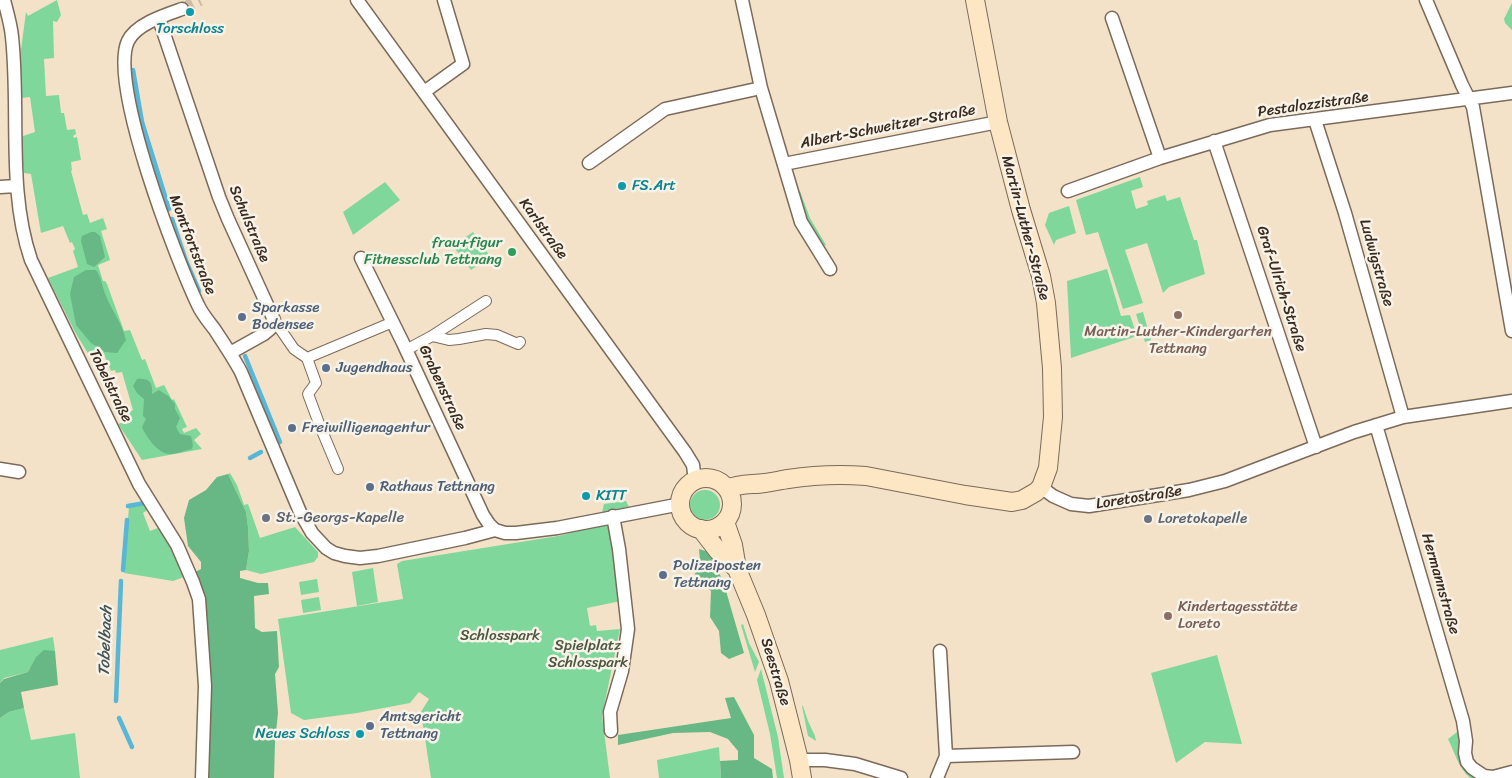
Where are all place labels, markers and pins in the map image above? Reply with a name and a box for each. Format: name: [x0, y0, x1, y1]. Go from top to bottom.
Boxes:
marker: Torschloss: [184, 6, 196, 18]
place label: Torschloss: [156, 20, 224, 38]
place label: FS.Art: [632, 177, 676, 195]
marker: FS.Art: [616, 180, 628, 192]
place label: frau+figur Fitnessclub Tettnang: [364, 234, 502, 269]
marker: frau+figur Fitnessclub Tettnang: [506, 246, 518, 258]
place label: Sparkasse Bodensee: [252, 299, 320, 334]
marker: Martin-Luther-Kindergarten Tettnang: [1172, 309, 1184, 321]
marker: Sparkasse Bodensee: [236, 311, 248, 323]
place label: Martin-Luther-Kindergarten Tettnang: [1084, 323, 1272, 358]
place label: Jugendhaus: [336, 359, 413, 377]
marker: Jugendhaus: [320, 362, 332, 374]
place label: Freiwilligenagentur: [302, 419, 430, 437]
marker: Freiwilligenagentur: [286, 422, 298, 434]
place label: Rathaus Tettnang: [380, 478, 495, 496]
marker: Rathaus Tettnang: [364, 481, 376, 493]
place label: KITT: [596, 487, 626, 505]
marker: KITT: [580, 490, 592, 502]
place label: St.-Georgs-Kapelle: [276, 509, 404, 527]
place label: Loretokapelle: [1158, 510, 1247, 528]
marker: St.-Georgs-Kapelle: [260, 512, 272, 524]
marker: Loretokapelle: [1142, 513, 1154, 525]
place label: Polizeiposten Tettnang: [673, 557, 761, 592]
marker: Polizeiposten Tettnang: [657, 569, 669, 581]
place label: Kindertagesstätte Loreto: [1178, 598, 1298, 633]
marker: Kindertagesstätte Loreto: [1162, 610, 1174, 622]
place label: Amtsgericht Tettnang: [380, 708, 462, 743]
marker: Amtsgericht Tettnang: [364, 720, 376, 732]
place label: Neues Schloss: [255, 725, 350, 743]
marker: Neues Schloss: [354, 728, 366, 740]

